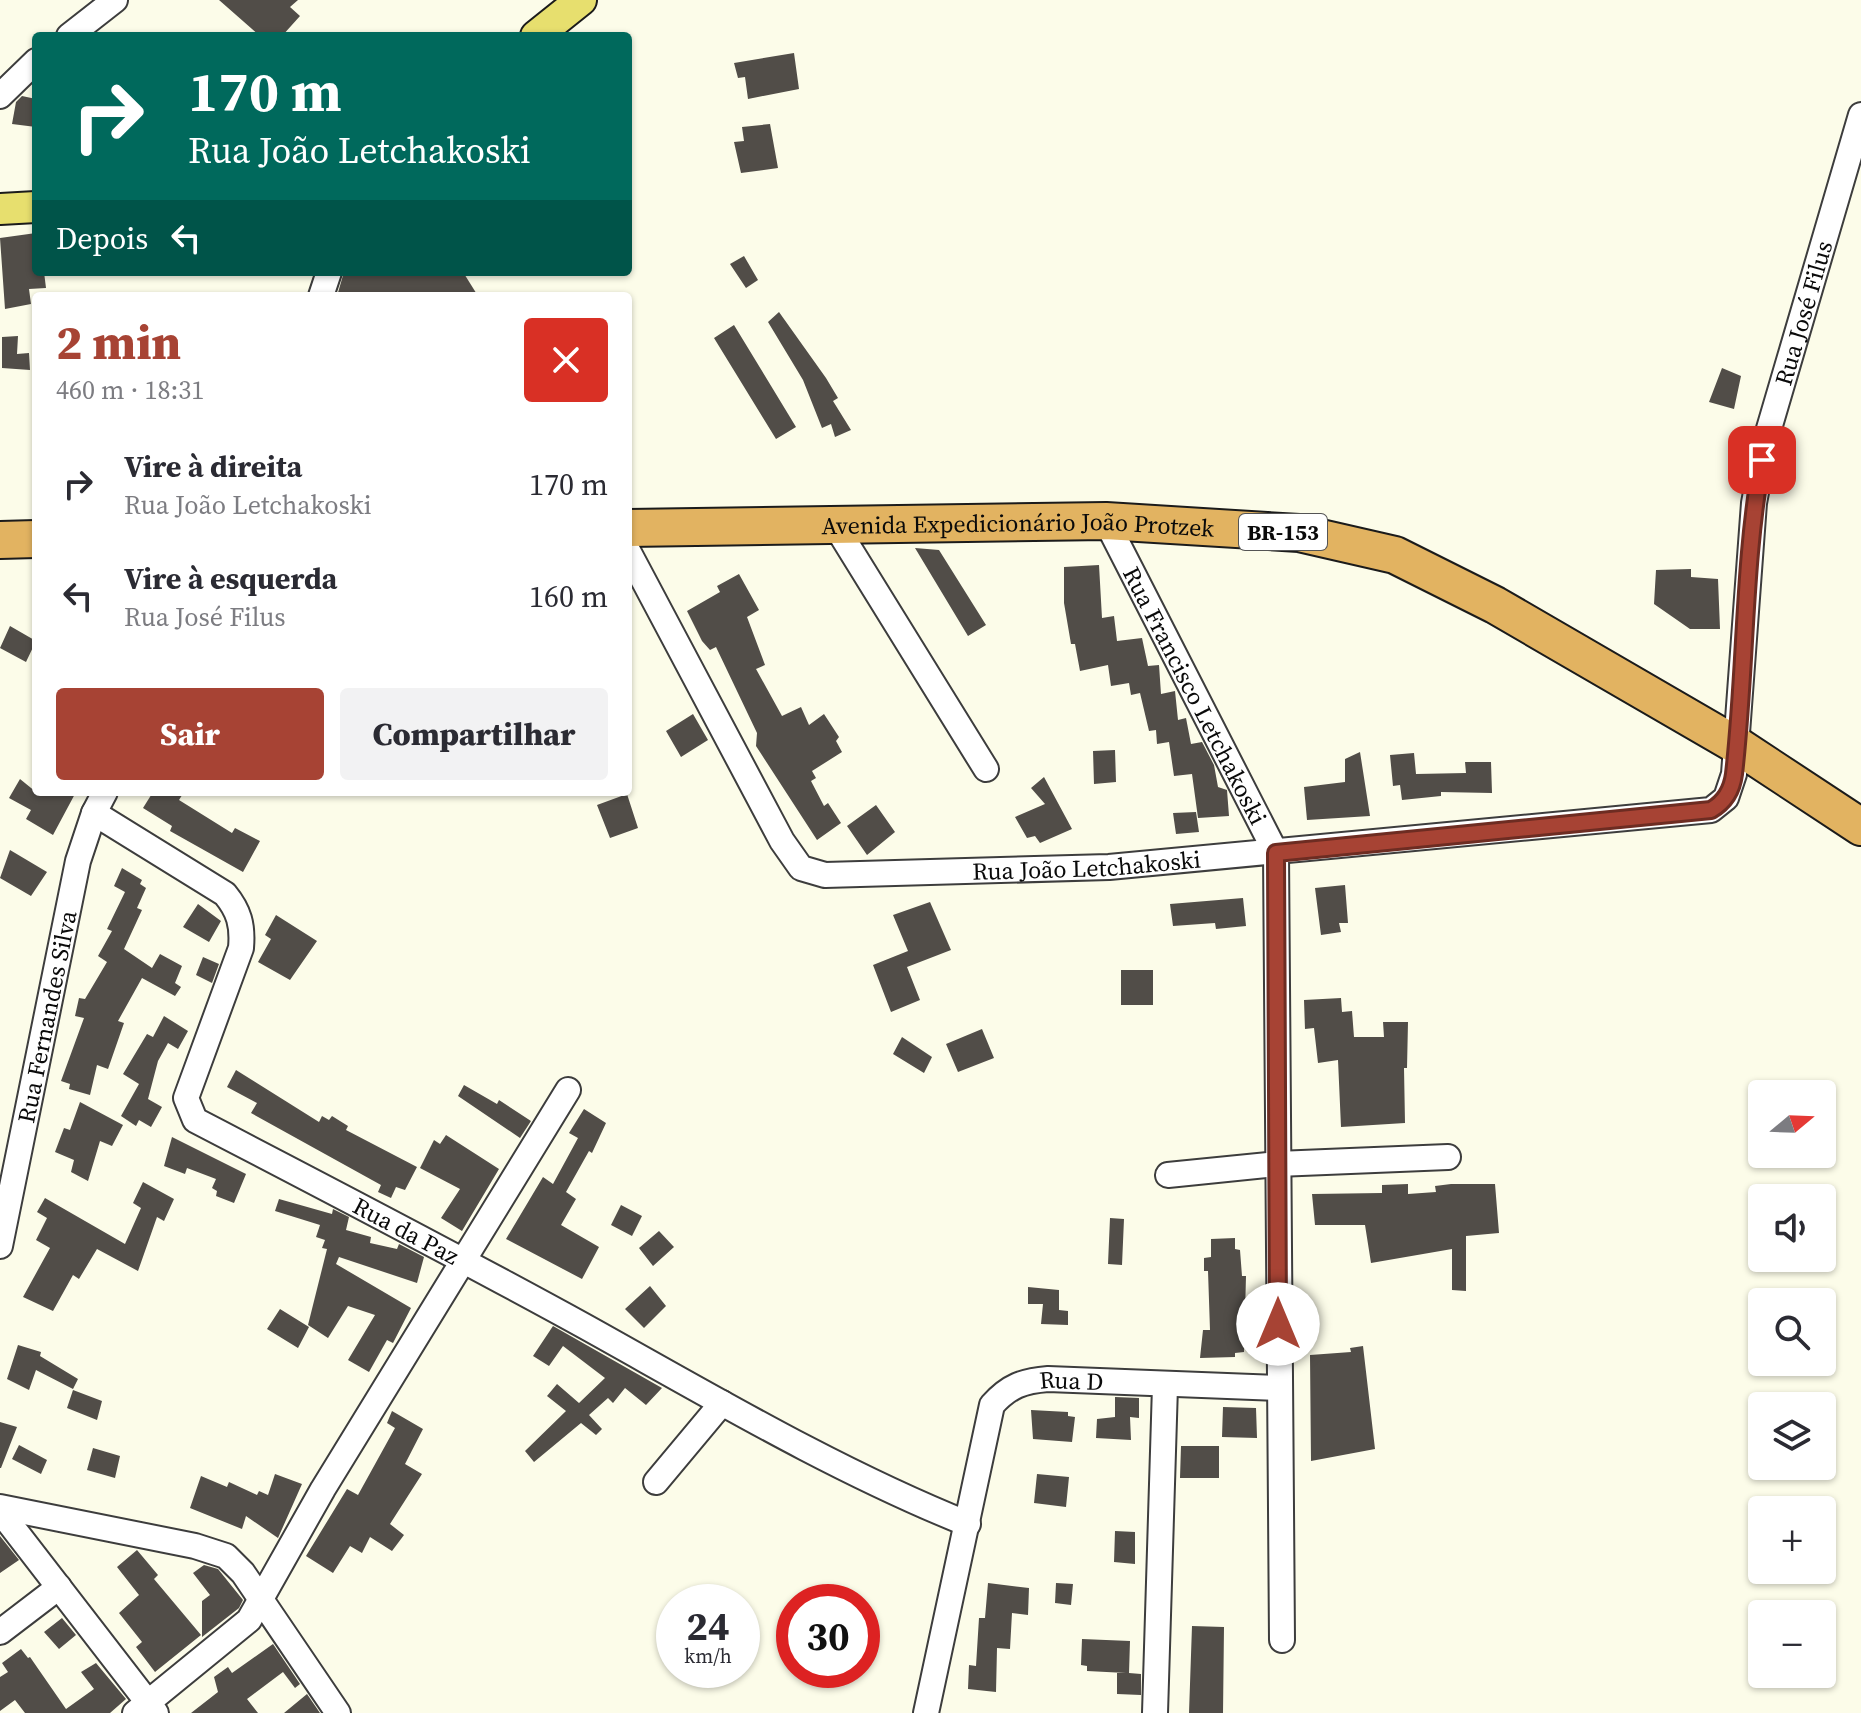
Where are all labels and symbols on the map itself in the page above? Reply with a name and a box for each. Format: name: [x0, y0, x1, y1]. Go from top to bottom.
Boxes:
street label: Rua José Filus: [1766, 237, 1840, 389]
pin: [1728, 426, 1796, 494]
street label: Avenida Expedicionário João Protzek: [821, 504, 1216, 544]
road number: BR-153: [1239, 514, 1327, 550]
street label: Rua Francisco Letchakoski: [1116, 561, 1275, 830]
street label: Rua João Letchakoski: [972, 842, 1202, 887]
street label: Rua Fernandes Silva: [9, 907, 84, 1126]
north arrow: [1748, 1080, 1836, 1168]
street label: Rua da Paz: [347, 1189, 465, 1272]
position arrow: [1236, 1282, 1320, 1366]
street label: Rua D: [1038, 1362, 1104, 1398]
speed limit sign: 30: [776, 1584, 880, 1688]

